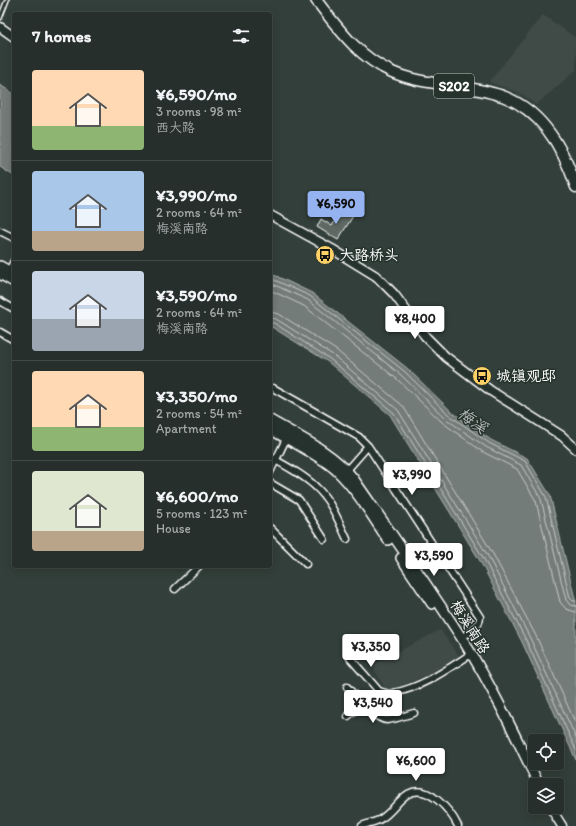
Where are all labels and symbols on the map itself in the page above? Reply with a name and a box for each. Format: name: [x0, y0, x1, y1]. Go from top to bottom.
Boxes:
road number: S202: [434, 74, 474, 98]
pin: ¥6,590: [303, 191, 369, 225]
bus stop icon: 大路桥头: [314, 244, 336, 266]
place label: 大路桥头: [339, 246, 399, 264]
pin: ¥8,400: [382, 306, 448, 340]
bus stop icon: 城镇观邸: [471, 365, 493, 387]
place label: 城镇观邸: [496, 367, 556, 385]
water label: 梅溪: [454, 403, 492, 438]
pin: ¥3,990: [379, 462, 445, 496]
pin: ¥3,590: [401, 543, 467, 577]
street label: 梅溪南路: [446, 597, 494, 657]
pin: ¥3,350: [338, 634, 404, 668]
pin: ¥3,540: [340, 690, 406, 724]
pin: ¥6,600: [383, 748, 449, 782]

